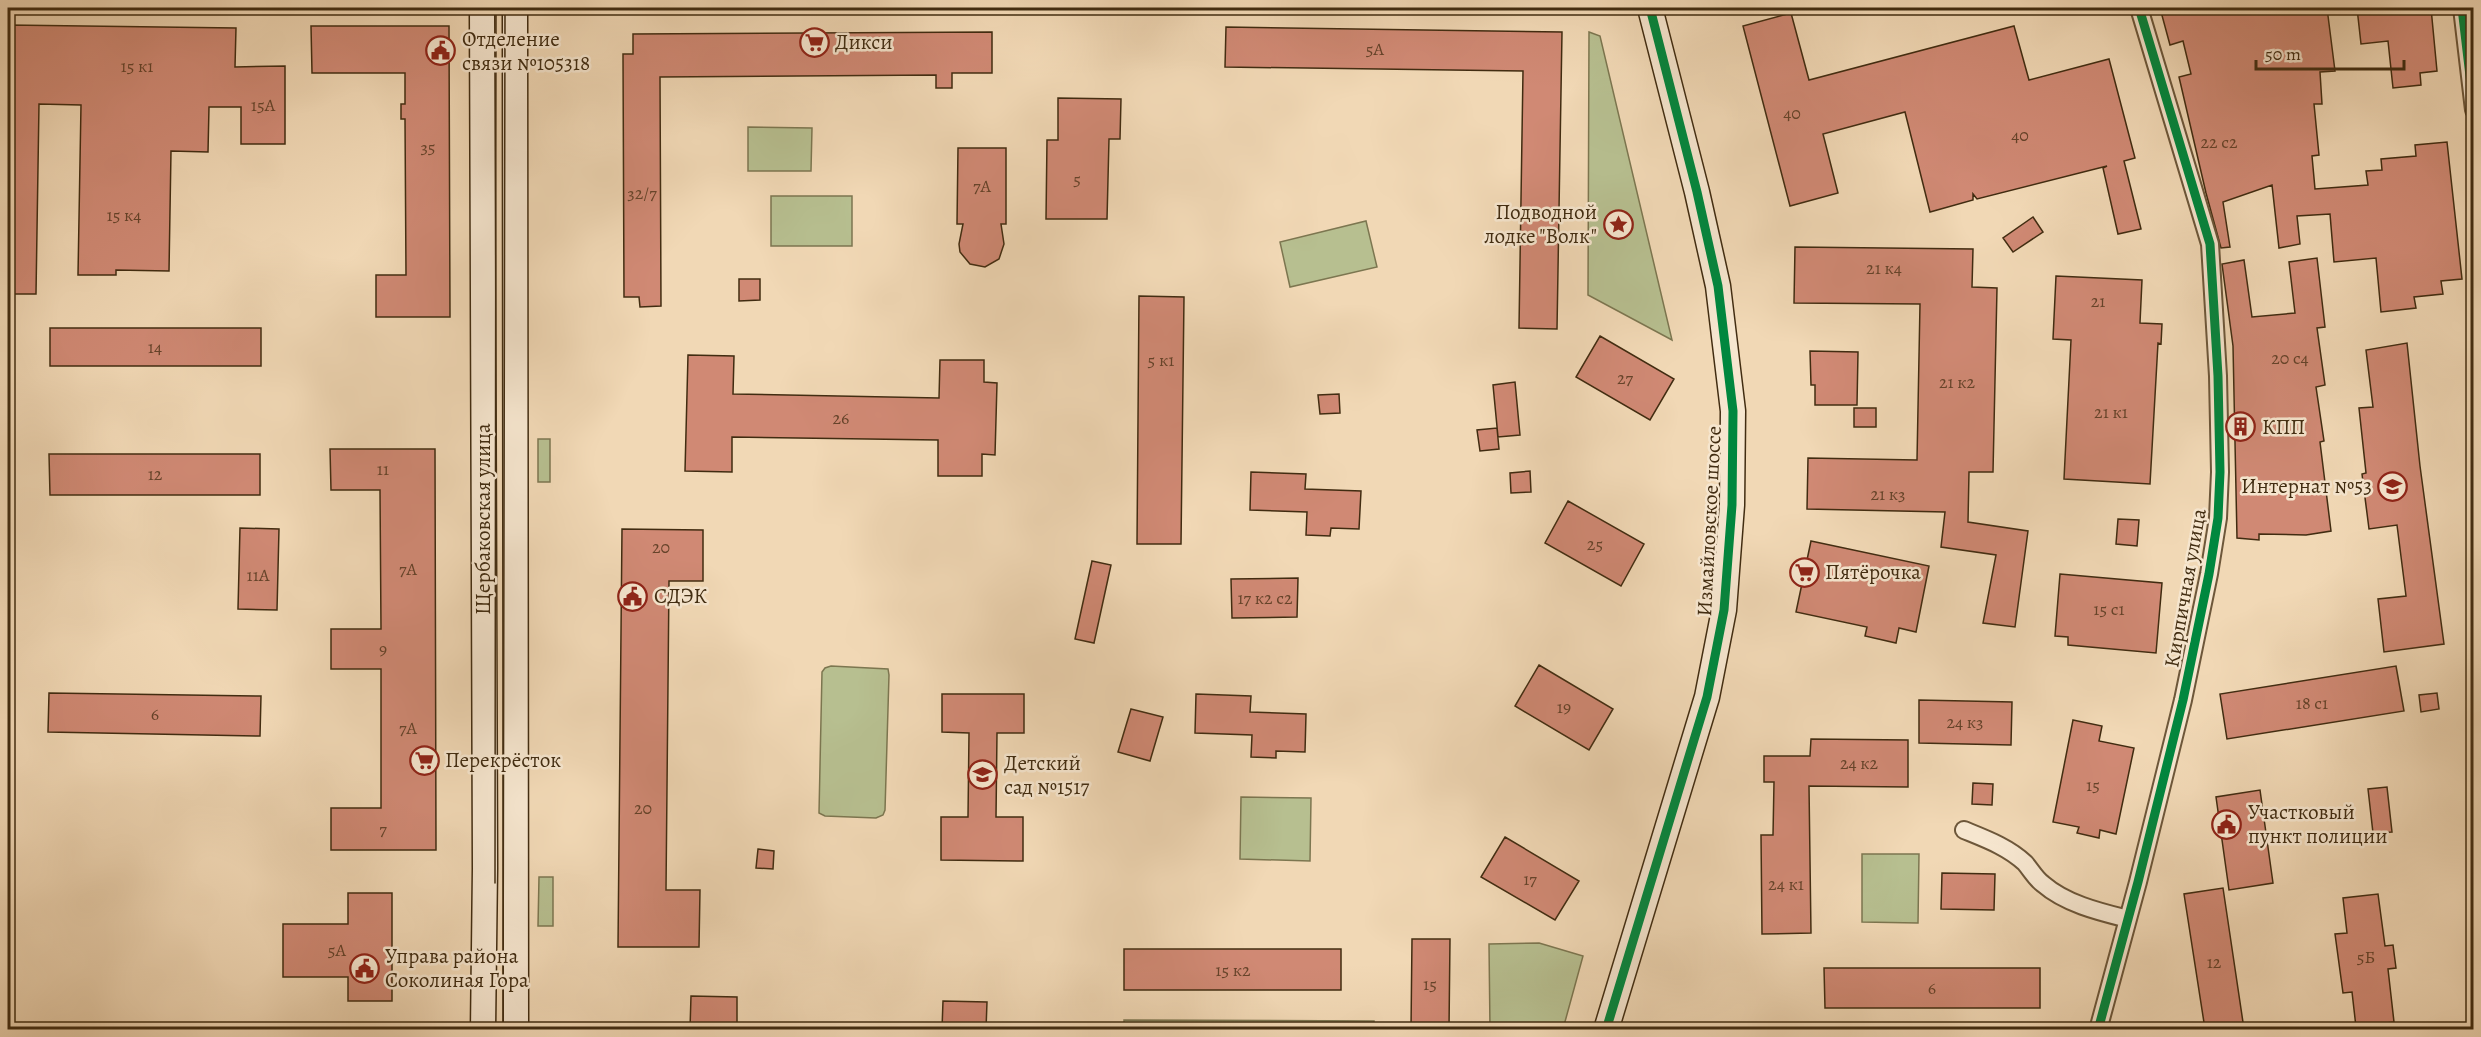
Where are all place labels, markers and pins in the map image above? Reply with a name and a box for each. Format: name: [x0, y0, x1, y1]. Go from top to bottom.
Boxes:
place label: Отделение связи №105318: [462, 25, 590, 77]
supermarket icon: Дикси: [798, 26, 830, 58]
place label: Дикси: [835, 28, 893, 56]
public building icon: Отделение связи №105318: [425, 35, 457, 67]
place label: Подводной лодке "Волк": [1484, 198, 1597, 250]
place icon: Подводной лодке "Волк": [1602, 208, 1634, 240]
building icon: КПП: [2225, 411, 2257, 443]
place label: КПП: [2262, 413, 2305, 441]
school or university icon: Интернат №53: [2377, 470, 2409, 502]
place label: Интернат №53: [2241, 472, 2372, 500]
supermarket icon: Пятёрочка: [1788, 556, 1820, 588]
place label: Пятёрочка: [1825, 558, 1921, 586]
public building icon: СДЭК: [617, 580, 649, 612]
place label: СДЭК: [654, 582, 708, 610]
supermarket icon: Перекрёсток: [408, 744, 440, 776]
place label: Перекрёсток: [445, 746, 561, 774]
place label: Детский сад №1517: [1004, 749, 1089, 801]
school or university icon: Детский сад №1517: [967, 759, 999, 791]
place label: Участковый пункт полиции: [2248, 798, 2388, 850]
public building icon: Участковый пункт полиции: [2211, 808, 2243, 840]
place label: Управа района Соколиная Гора: [385, 942, 529, 994]
public building icon: Управа района Соколиная Гора: [348, 952, 380, 984]

